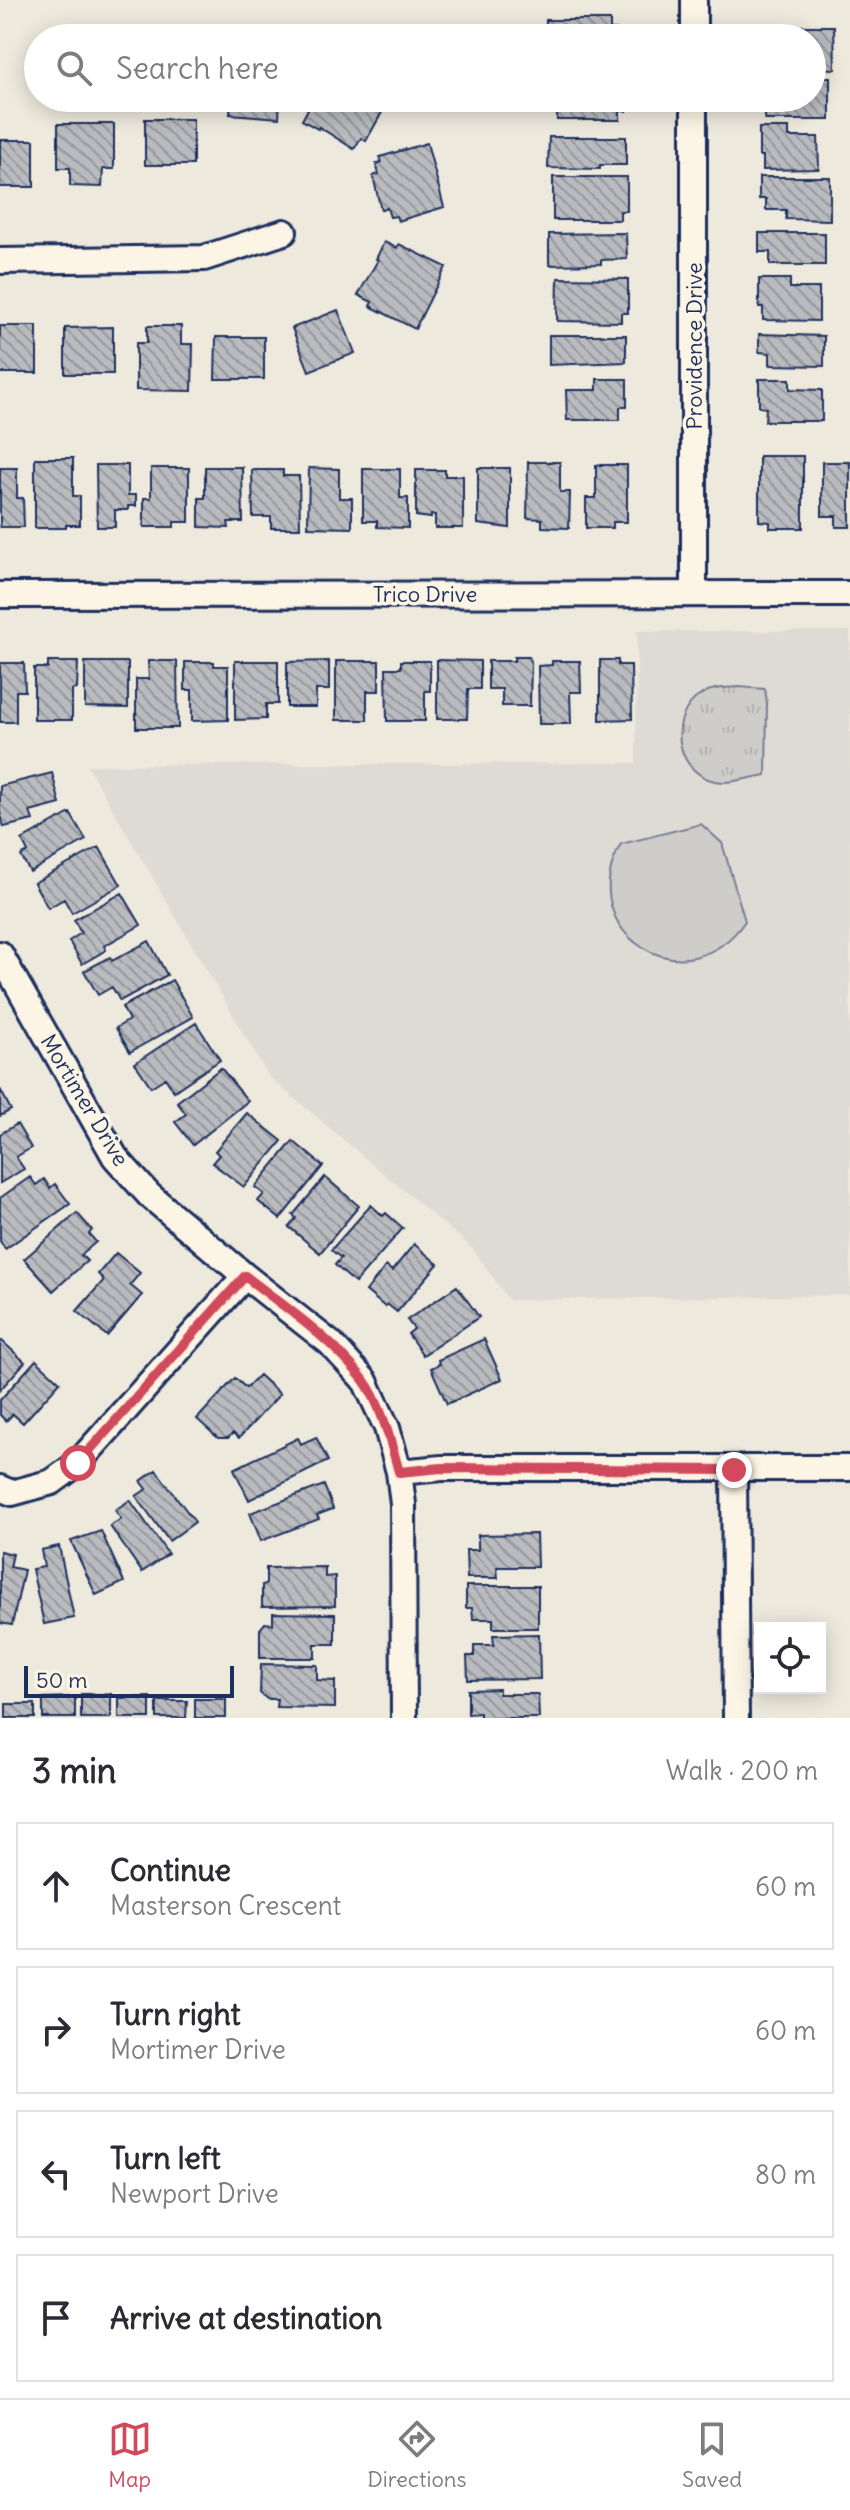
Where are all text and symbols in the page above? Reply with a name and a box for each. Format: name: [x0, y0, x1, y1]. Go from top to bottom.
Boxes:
search box: [24, 24, 826, 112]
icon: search: [52, 46, 96, 90]
text: Search here: [116, 49, 279, 87]
street label: Providence Drive: [680, 262, 708, 430]
street label: Trico Drive: [373, 580, 477, 608]
street label: Mortimer Drive: [35, 1029, 135, 1171]
route start: [60, 1445, 96, 1481]
route end: [716, 1452, 752, 1488]
map controls: [754, 1622, 826, 1694]
button: locate: [754, 1622, 826, 1694]
scale bar: [24, 1662, 234, 1698]
text: 50 m: [36, 1666, 88, 1694]
text: 3 min: [32, 1749, 117, 1792]
text: Walk · 200 m: [666, 1754, 818, 1787]
text: Continue: [110, 1851, 231, 1889]
icon: ahead: [34, 1864, 78, 1908]
text: 60 m: [755, 1870, 816, 1903]
text: Masterson Crescent: [110, 1889, 341, 1922]
text: Turn right: [110, 1995, 241, 2033]
icon: right: [34, 2008, 78, 2052]
text: 60 m: [755, 2014, 816, 2047]
text: Mortimer Drive: [110, 2033, 286, 2066]
text: Turn left: [110, 2139, 221, 2177]
icon: left: [34, 2152, 78, 2196]
text: 80 m: [755, 2158, 816, 2191]
text: Newport Drive: [110, 2177, 279, 2210]
icon: arrive: [34, 2296, 78, 2340]
text: Arrive at destination: [110, 2299, 382, 2337]
tab: Map: [108, 2417, 152, 2493]
tab: Directions: [367, 2417, 467, 2493]
tab: Saved: [682, 2417, 742, 2493]

